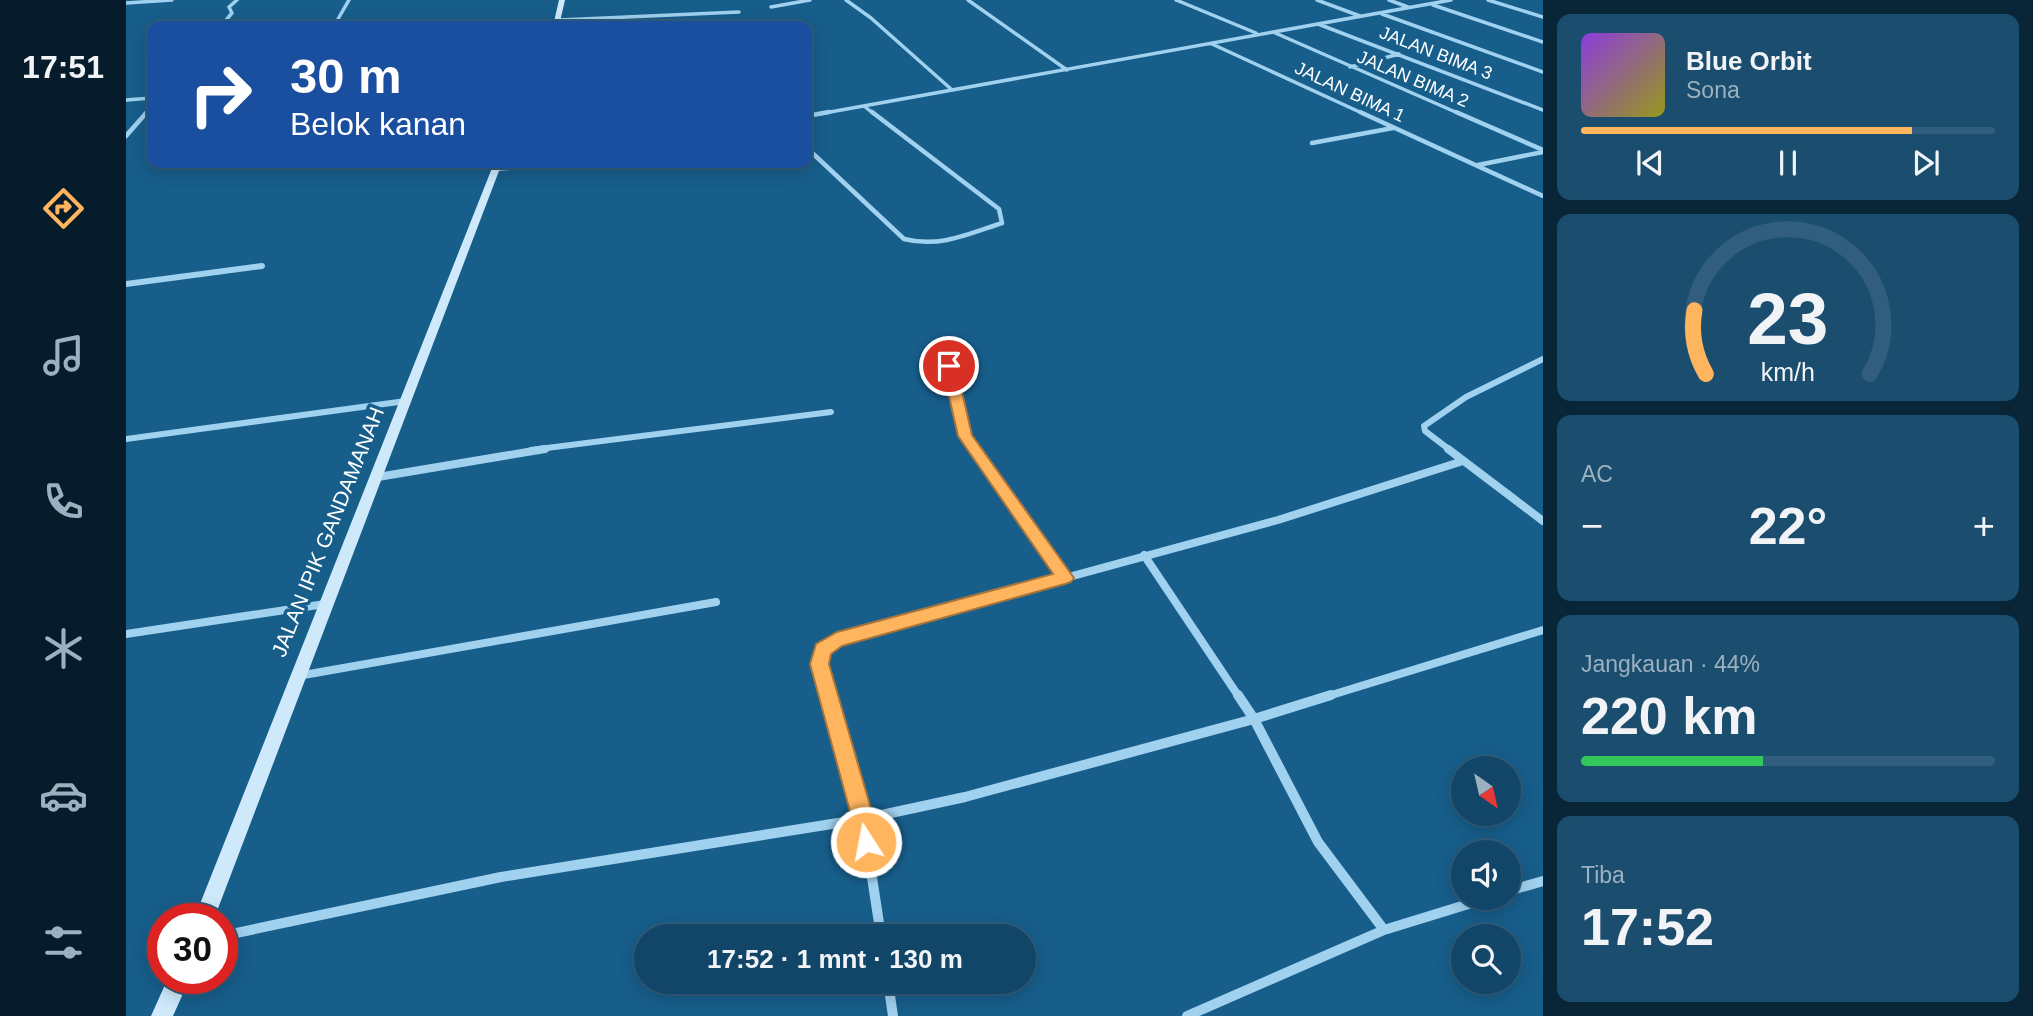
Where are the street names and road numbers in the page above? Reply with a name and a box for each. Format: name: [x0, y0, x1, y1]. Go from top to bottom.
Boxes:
street label: JALAN BIMA 3: [1377, 22, 1495, 84]
street label: JALAN BIMA 2: [1354, 47, 1472, 111]
street label: JALAN BIMA 1: [1292, 58, 1408, 126]
street label: JALAN IPIK GANDAMANAH: [267, 404, 388, 660]

